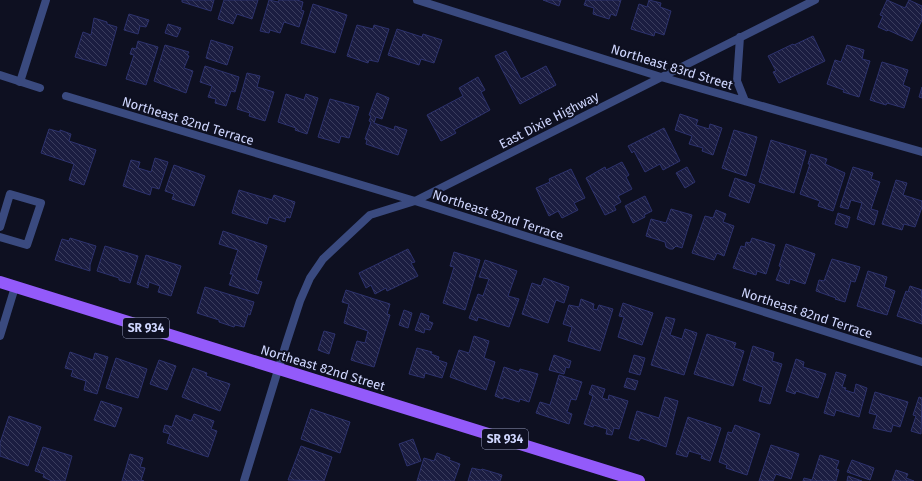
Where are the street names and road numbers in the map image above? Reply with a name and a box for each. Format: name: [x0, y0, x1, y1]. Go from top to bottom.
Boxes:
street label: Northeast 83rd Street: [609, 41, 735, 93]
street label: East Dixie Highway: [497, 88, 602, 152]
street label: Northeast 82nd Terrace: [120, 94, 256, 148]
street label: Northeast 82nd Terrace: [431, 187, 565, 243]
street label: Northeast 82nd Terrace: [740, 285, 874, 341]
road number: SR 934: [123, 318, 169, 338]
street label: Northeast 82nd Street: [259, 342, 387, 394]
road number: SR 934: [482, 429, 528, 449]

